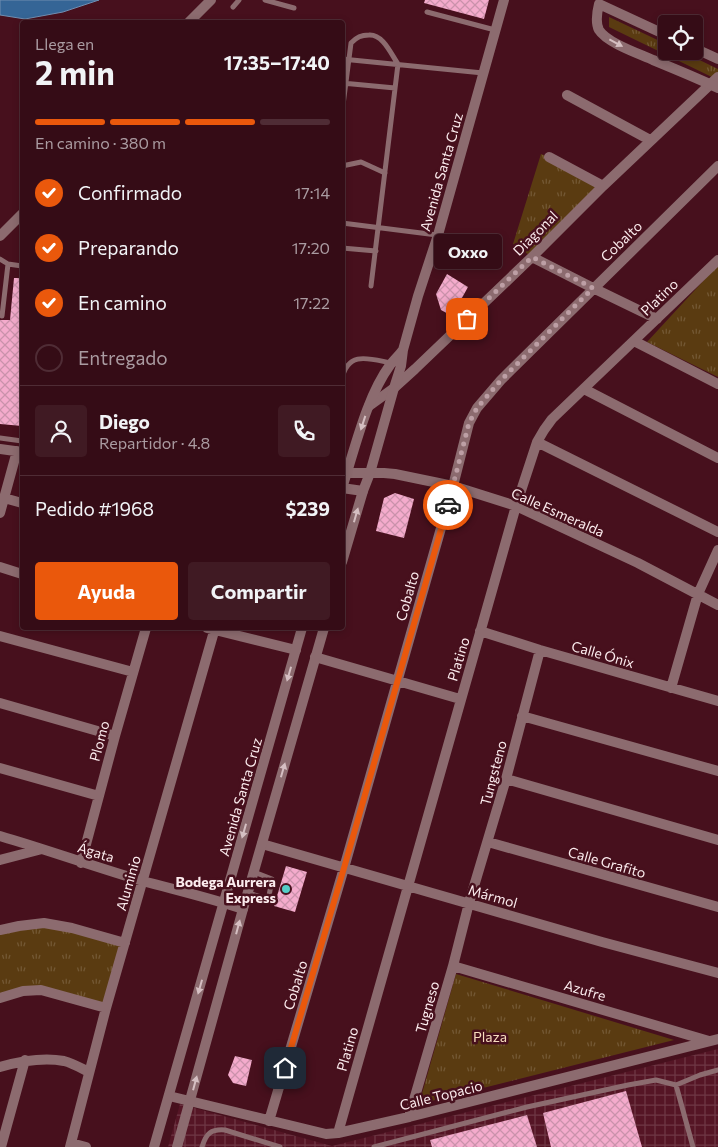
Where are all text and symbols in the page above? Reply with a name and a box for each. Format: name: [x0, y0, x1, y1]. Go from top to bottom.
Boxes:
map controls: [658, 15, 703, 60]
button: locate: [658, 15, 703, 60]
text: Llega en: [35, 34, 94, 53]
one-way arrow: [609, 39, 623, 47]
text: 17:35–17:40: [224, 51, 330, 74]
text: 2 min: [35, 52, 115, 92]
street label: Avenida Santa Cruz: [416, 111, 466, 233]
text: En camino · 380 m: [35, 133, 166, 152]
icon: check: [35, 179, 63, 207]
text: Confirmado: [78, 181, 182, 204]
text: 17:14: [294, 183, 330, 202]
street label: Diagonal: [509, 207, 561, 259]
street label: Cobalto: [597, 217, 645, 265]
icon: check: [35, 234, 63, 262]
callout: Oxxo: [433, 234, 501, 269]
text: Preparando: [78, 236, 179, 259]
text: 17:20: [292, 238, 330, 257]
text: Oxxo: [448, 242, 488, 261]
street label: Platino: [637, 275, 681, 319]
icon: check: [35, 289, 63, 317]
text: En camino: [78, 291, 167, 314]
text: 17:22: [293, 293, 330, 312]
pin: [446, 298, 488, 340]
icon: bag: [453, 305, 481, 333]
text: Entregado: [78, 346, 168, 369]
button: person: [35, 405, 87, 457]
button: phone: [278, 405, 330, 457]
text: Diego: [99, 410, 150, 433]
one-way arrow: [359, 416, 367, 431]
text: Repartidor · 4.8: [99, 433, 210, 452]
courier: [423, 480, 473, 530]
street label: Calle Esmeralda: [509, 484, 607, 540]
icon: car: [434, 491, 462, 519]
text: Pedido #1968: [35, 497, 154, 520]
text: $239: [285, 497, 330, 520]
one-way arrow: [352, 508, 360, 523]
button: Ayuda: [35, 562, 178, 620]
button: Compartir: [188, 562, 330, 620]
street label: Cobalto: [392, 569, 422, 623]
street label: Platino: [443, 635, 473, 683]
street label: Calle Ónix: [570, 637, 637, 671]
one-way arrow: [284, 667, 292, 682]
street label: Plomo: [85, 719, 113, 763]
street label: Avenida Santa Cruz: [215, 736, 265, 858]
street label: Tungsteno: [476, 738, 510, 808]
one-way arrow: [279, 763, 287, 778]
one-way arrow: [240, 823, 248, 838]
street label: Ágata: [76, 838, 116, 866]
street label: Calle Grafito: [566, 843, 648, 881]
street label: Aluminio: [112, 853, 144, 913]
place label: Bodega Aurrera Express: [175, 873, 276, 906]
street label: Mármol: [466, 881, 520, 911]
marker: Bodega Aurrera Express: [280, 883, 292, 895]
one-way arrow: [234, 919, 242, 934]
street label: Cobalto: [279, 958, 311, 1012]
street label: Azufre: [562, 976, 608, 1004]
one-way arrow: [196, 979, 204, 995]
street label: Tugneso: [411, 979, 443, 1035]
street label: Platino: [333, 1025, 361, 1073]
park label: Plaza: [473, 1028, 507, 1045]
pin: [264, 1047, 306, 1089]
icon: home: [271, 1054, 299, 1082]
one-way arrow: [192, 1076, 200, 1091]
street label: Calle Topacio: [398, 1076, 484, 1114]

